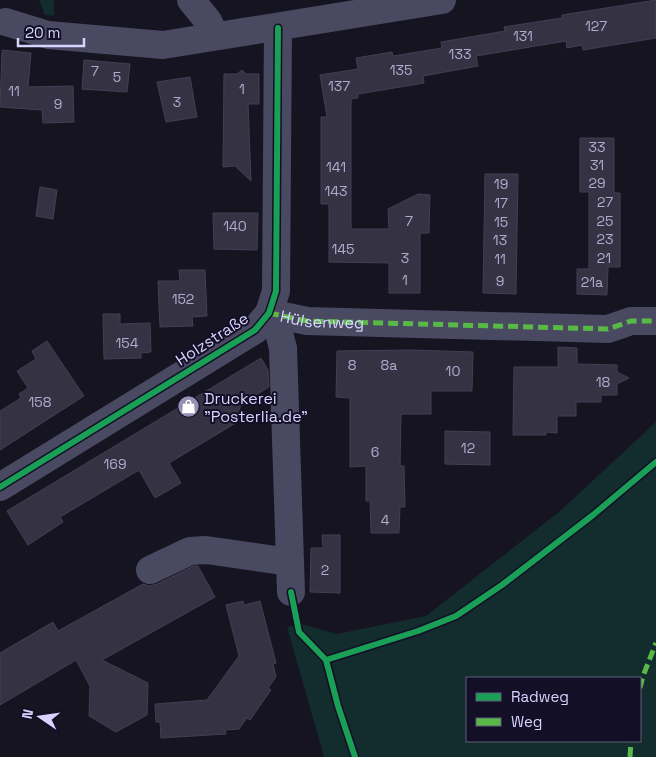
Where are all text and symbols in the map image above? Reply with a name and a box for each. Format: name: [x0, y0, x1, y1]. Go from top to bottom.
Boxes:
scale bar: [18, 15, 84, 47]
house number: 127: [585, 17, 607, 35]
text: 20 m: [25, 23, 60, 42]
house number: 131: [513, 27, 533, 45]
house number: 133: [449, 45, 471, 63]
house number: 135: [390, 61, 412, 79]
house number: 7: [91, 62, 99, 80]
house number: 5: [113, 68, 121, 86]
house number: 137: [328, 77, 350, 95]
house number: 1: [239, 80, 245, 98]
house number: 11: [8, 82, 20, 100]
house number: 3: [173, 93, 181, 111]
house number: 9: [54, 95, 62, 113]
house number: 33: [589, 138, 605, 156]
house number: 31: [590, 156, 604, 174]
house number: 141: [326, 158, 346, 176]
house number: 29: [589, 174, 605, 192]
house number: 19: [494, 175, 508, 193]
house number: 143: [324, 182, 348, 200]
house number: 27: [597, 193, 613, 211]
house number: 17: [494, 194, 508, 212]
house number: 7: [405, 212, 413, 230]
house number: 25: [597, 212, 613, 230]
house number: 15: [494, 213, 508, 231]
house number: 140: [223, 217, 247, 235]
house number: 23: [597, 230, 613, 248]
house number: 13: [493, 231, 507, 249]
house number: 145: [332, 240, 355, 258]
house number: 3: [401, 249, 409, 267]
house number: 21: [597, 249, 611, 267]
house number: 11: [494, 250, 506, 268]
house number: 1: [402, 271, 408, 289]
house number: 9: [496, 272, 504, 290]
house number: 21a: [581, 273, 603, 291]
house number: 152: [172, 290, 194, 308]
street label: Hülsenweg: [278, 305, 365, 333]
street label: Holzstraße: [172, 308, 252, 370]
house number: 154: [116, 334, 139, 352]
house number: 8: [348, 356, 357, 374]
house number: 8a: [381, 356, 397, 374]
house number: 10: [446, 362, 460, 380]
house number: 18: [596, 373, 611, 391]
place label: Druckerei "Posterlia.de": [204, 388, 308, 427]
house number: 158: [29, 393, 52, 411]
shop icon: Druckerei "Posterlia.de": [176, 395, 200, 419]
house number: 12: [461, 439, 475, 457]
house number: 6: [371, 443, 379, 461]
house number: 169: [104, 455, 127, 473]
house number: 4: [381, 511, 390, 529]
house number: 2: [321, 561, 329, 579]
legend: [466, 677, 641, 742]
text: Radweg: [511, 687, 569, 706]
north arrow: [15, 692, 65, 742]
text: N: [18, 707, 37, 721]
text: Weg: [511, 712, 542, 731]

